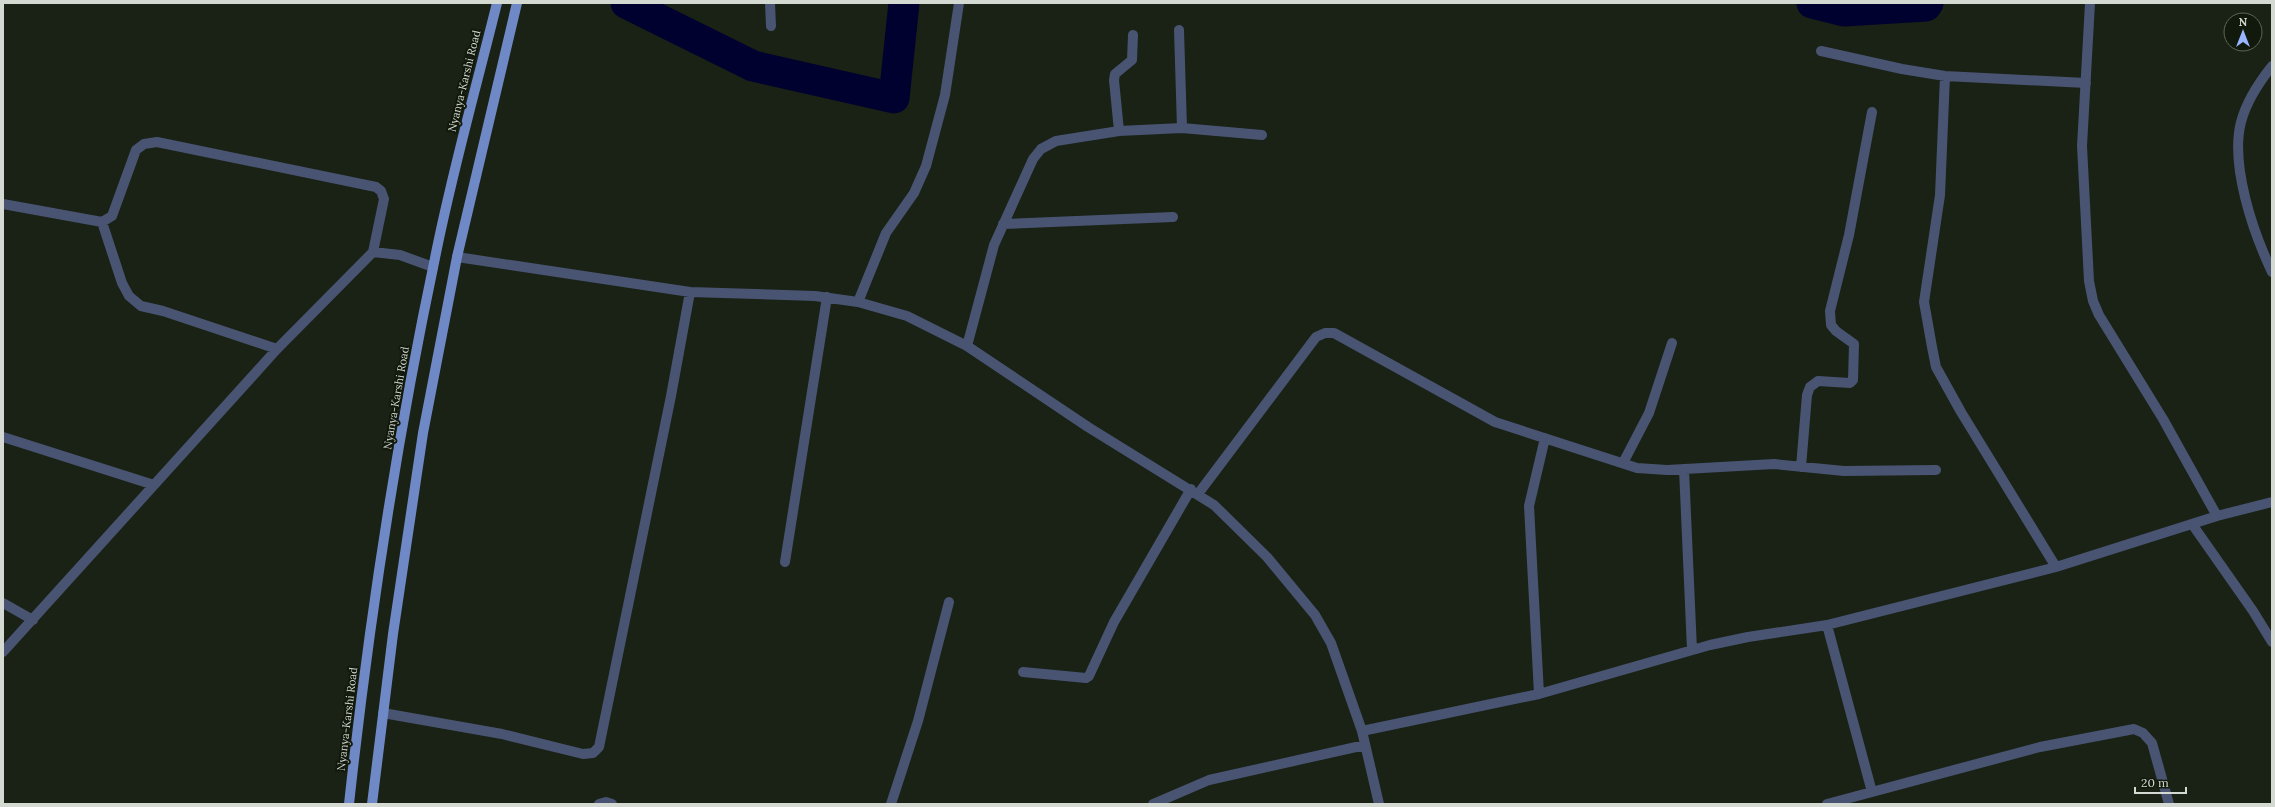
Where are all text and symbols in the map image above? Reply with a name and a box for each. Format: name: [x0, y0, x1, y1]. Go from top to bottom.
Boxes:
north arrow: [2223, 12, 2263, 52]
text: N: [2239, 15, 2248, 29]
street label: Nyanya-Karshi Road: [445, 28, 483, 133]
street label: Nyanya-Karshi Road: [380, 345, 412, 451]
street label: Nyanya-Karshi Road: [334, 666, 360, 772]
scale bar: [2135, 769, 2186, 795]
text: 20 m: [2141, 775, 2169, 790]

